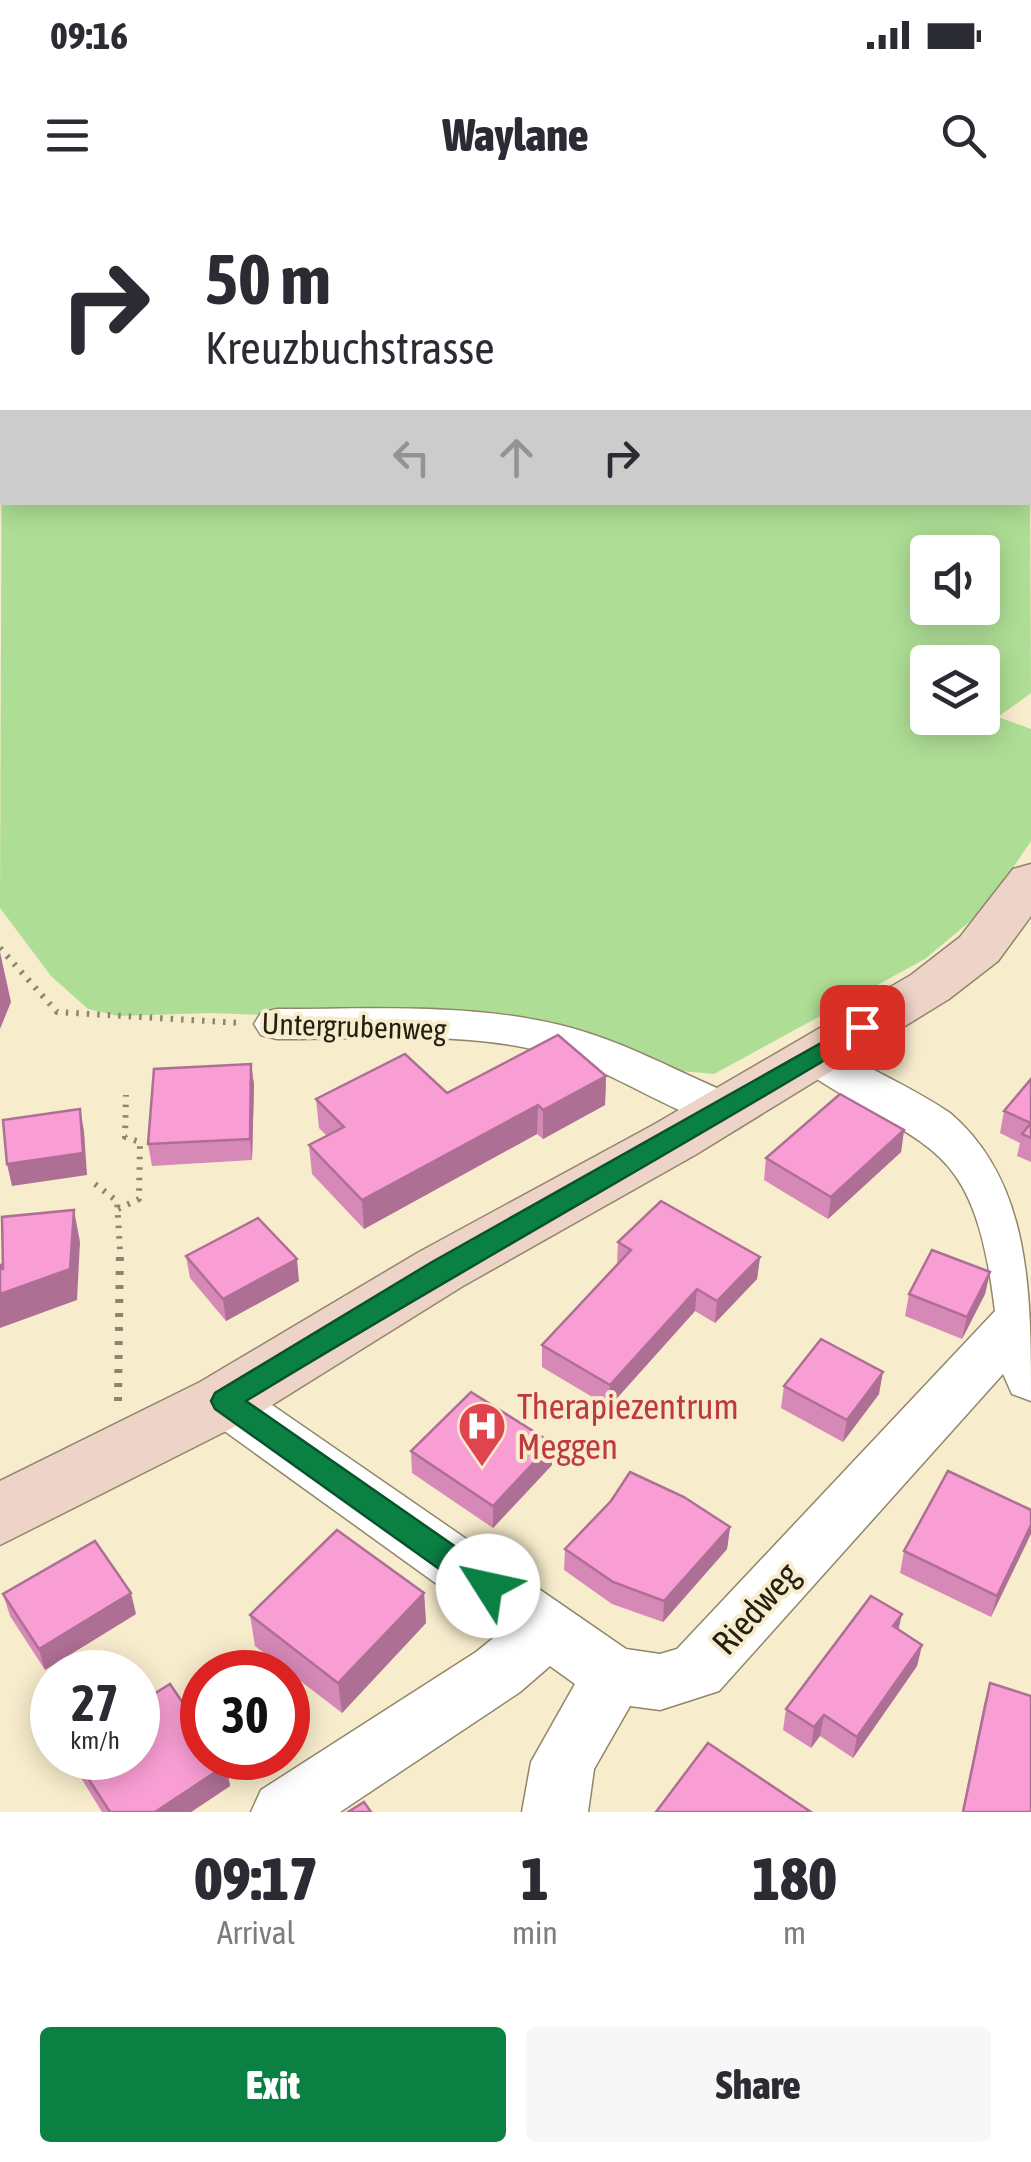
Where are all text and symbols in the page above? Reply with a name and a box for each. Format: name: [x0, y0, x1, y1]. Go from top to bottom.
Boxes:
text: 09:16: [50, 14, 128, 57]
icon: menu: [40, 108, 95, 163]
icon: search: [936, 108, 991, 163]
text: Waylane: [443, 109, 588, 161]
text: 50 m: [205, 239, 331, 319]
icon: right: [40, 240, 170, 370]
text: Kreuzbuchstrasse: [205, 322, 495, 374]
icon: left: [384, 430, 439, 485]
icon: ahead: [489, 430, 544, 485]
icon: right: [594, 430, 649, 485]
map controls: [910, 535, 1000, 735]
button: sound: [910, 535, 1000, 625]
button: layers: [910, 645, 1000, 735]
pin: [820, 985, 905, 1070]
icon: arrive: [835, 1000, 890, 1055]
street label: Untergrubenweg: [261, 1006, 447, 1046]
place label: Therapiezentrum Meggen: [517, 1386, 739, 1466]
hospital icon: Therapiezentrum Meggen: [456, 1400, 508, 1468]
position arrow: [436, 1534, 540, 1638]
street label: Riedweg: [704, 1554, 806, 1662]
speed limit sign: 30: [180, 1650, 310, 1780]
text: 27: [71, 1674, 118, 1732]
text: km/h: [70, 1726, 120, 1754]
text: 09:17: [194, 1844, 318, 1913]
text: 1: [521, 1844, 549, 1913]
text: 180: [752, 1844, 837, 1913]
text: Arrival: [217, 1914, 295, 1951]
text: min: [512, 1914, 558, 1951]
text: m: [783, 1914, 806, 1951]
button: Exit: [40, 2027, 506, 2142]
button: Share: [526, 2027, 991, 2142]

